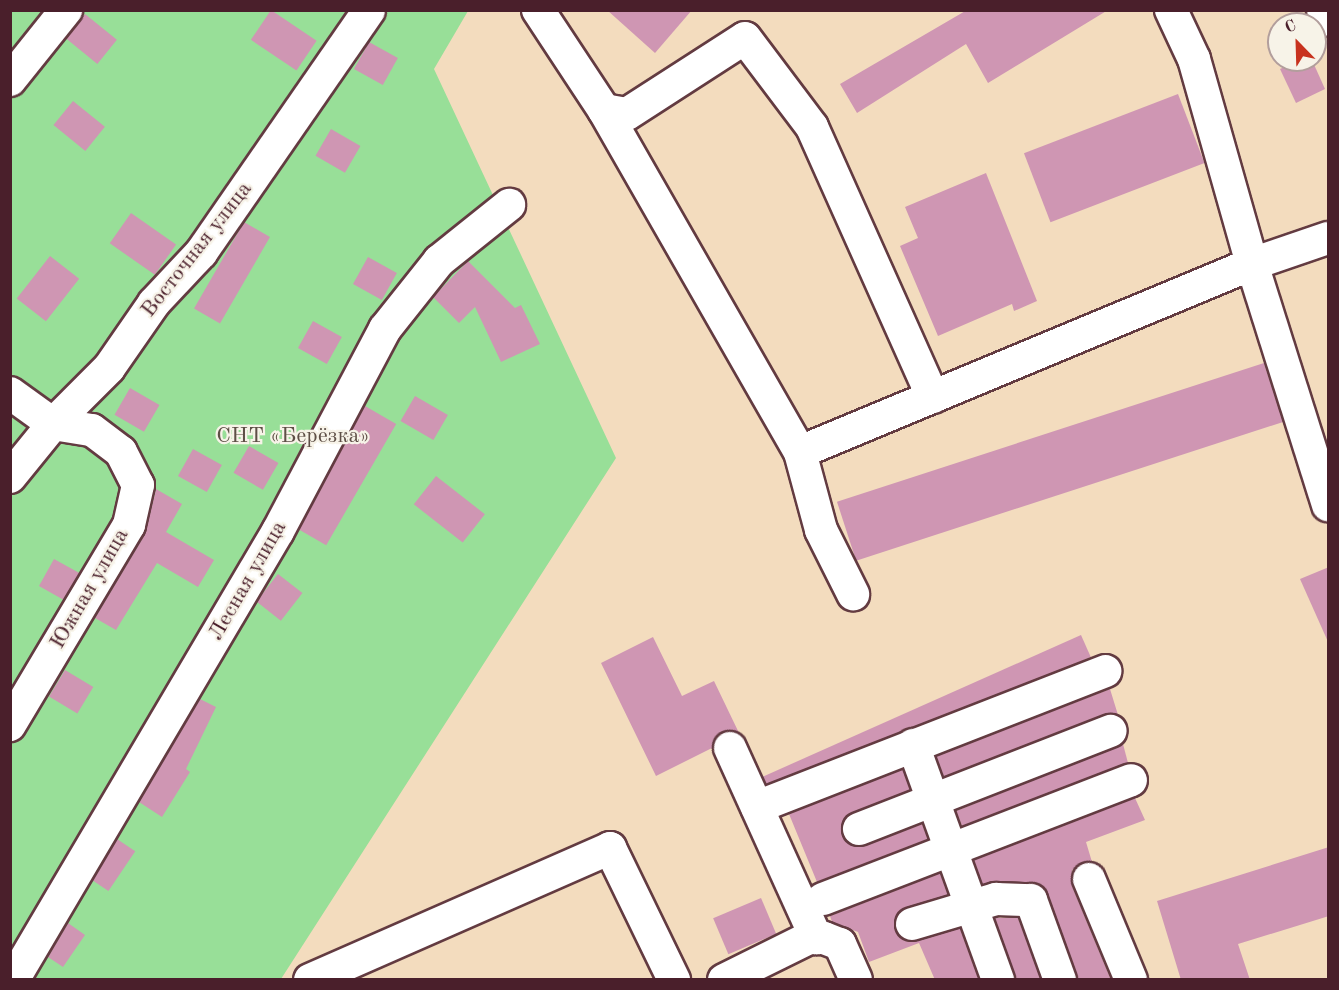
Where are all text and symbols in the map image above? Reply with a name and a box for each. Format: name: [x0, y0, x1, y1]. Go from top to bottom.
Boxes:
north arrow: [1267, 12, 1327, 72]
text: С: [1283, 18, 1299, 37]
street label: Восточная улица: [136, 177, 258, 323]
park label: СНТ «Берёзка»: [216, 424, 370, 450]
street label: Лесная улица: [203, 517, 293, 645]
street label: Южная улица: [45, 524, 135, 654]

